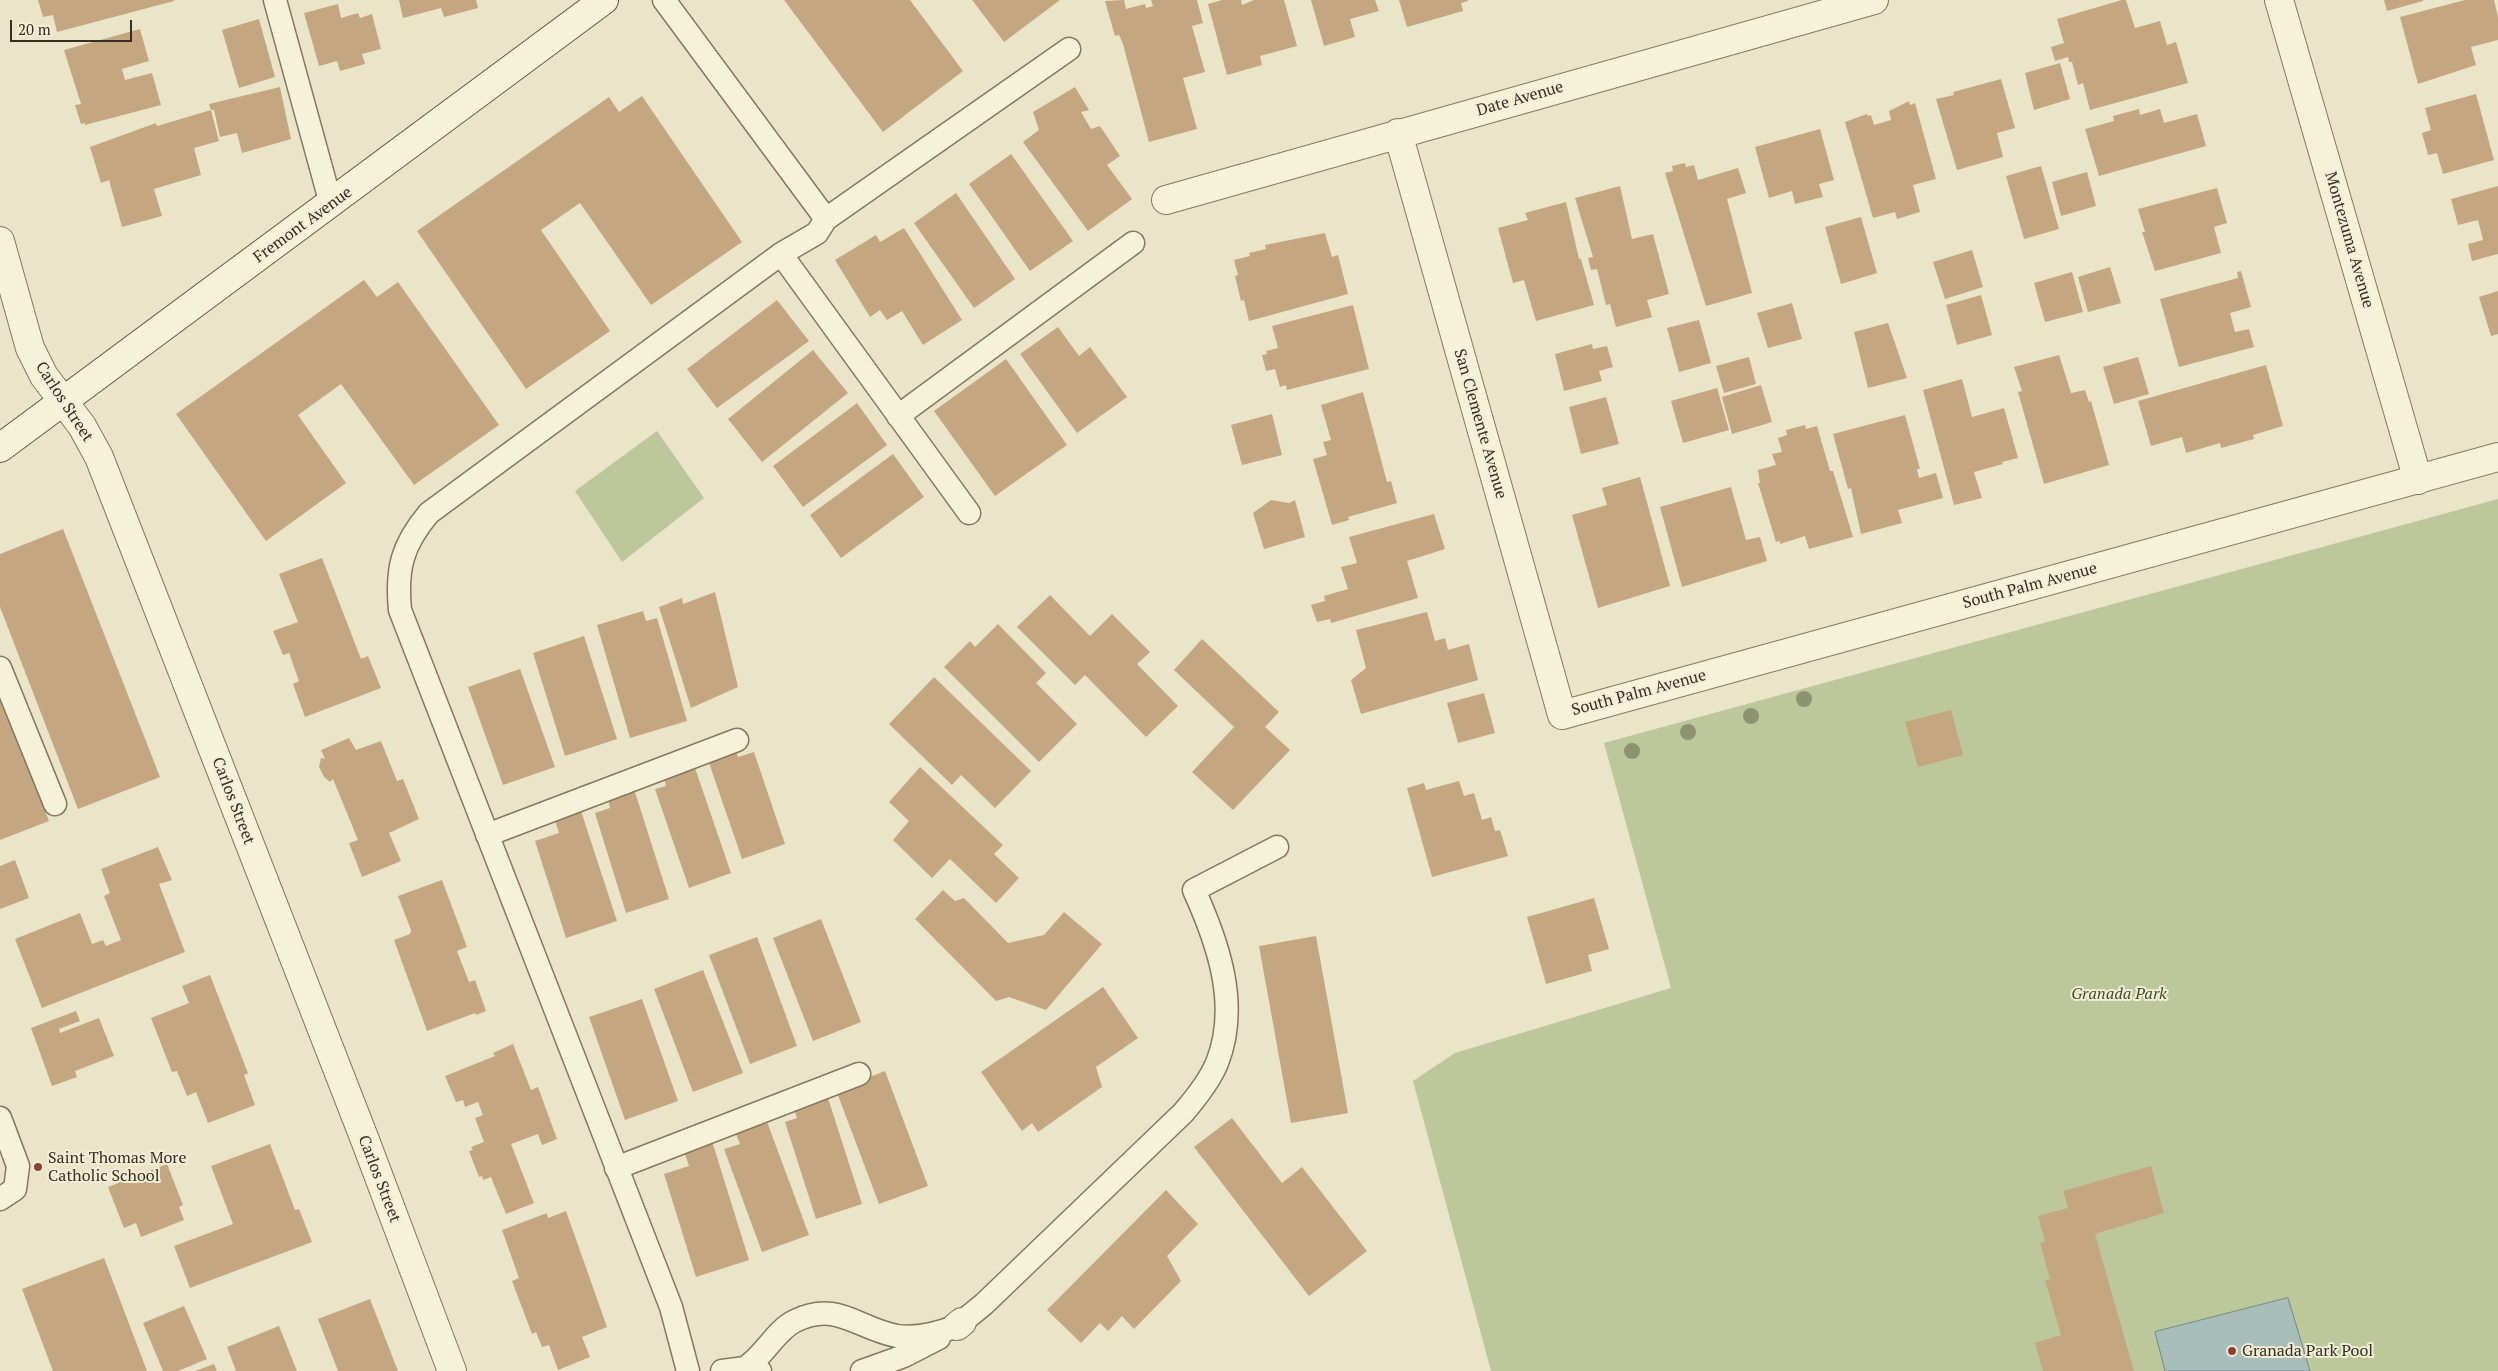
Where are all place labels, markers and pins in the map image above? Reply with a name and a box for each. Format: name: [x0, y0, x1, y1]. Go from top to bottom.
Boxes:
place label: Saint Thomas More Catholic School: [48, 1148, 187, 1186]
marker: Saint Thomas More Catholic School: [32, 1161, 44, 1173]
place label: Granada Park Pool: [2242, 1341, 2373, 1361]
marker: Granada Park Pool: [2226, 1345, 2238, 1357]

